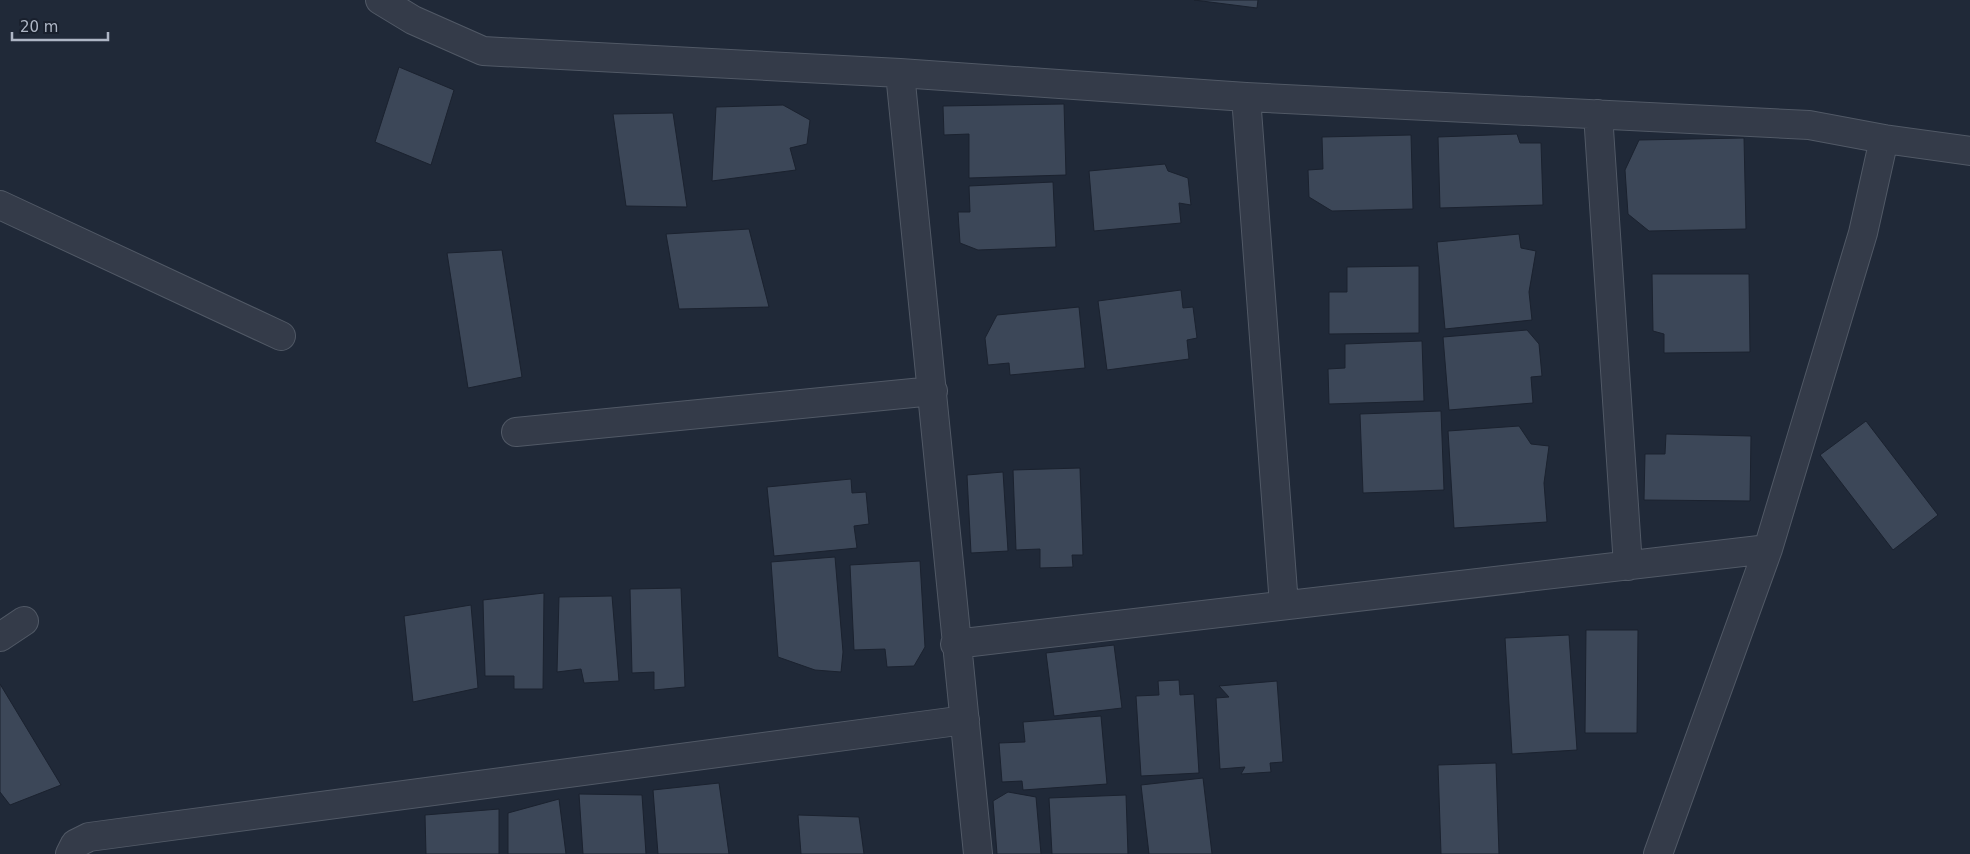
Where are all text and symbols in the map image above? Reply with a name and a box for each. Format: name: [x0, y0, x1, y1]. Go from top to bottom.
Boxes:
scale bar: [12, 10, 109, 42]
text: 20 m: [20, 18, 58, 36]

